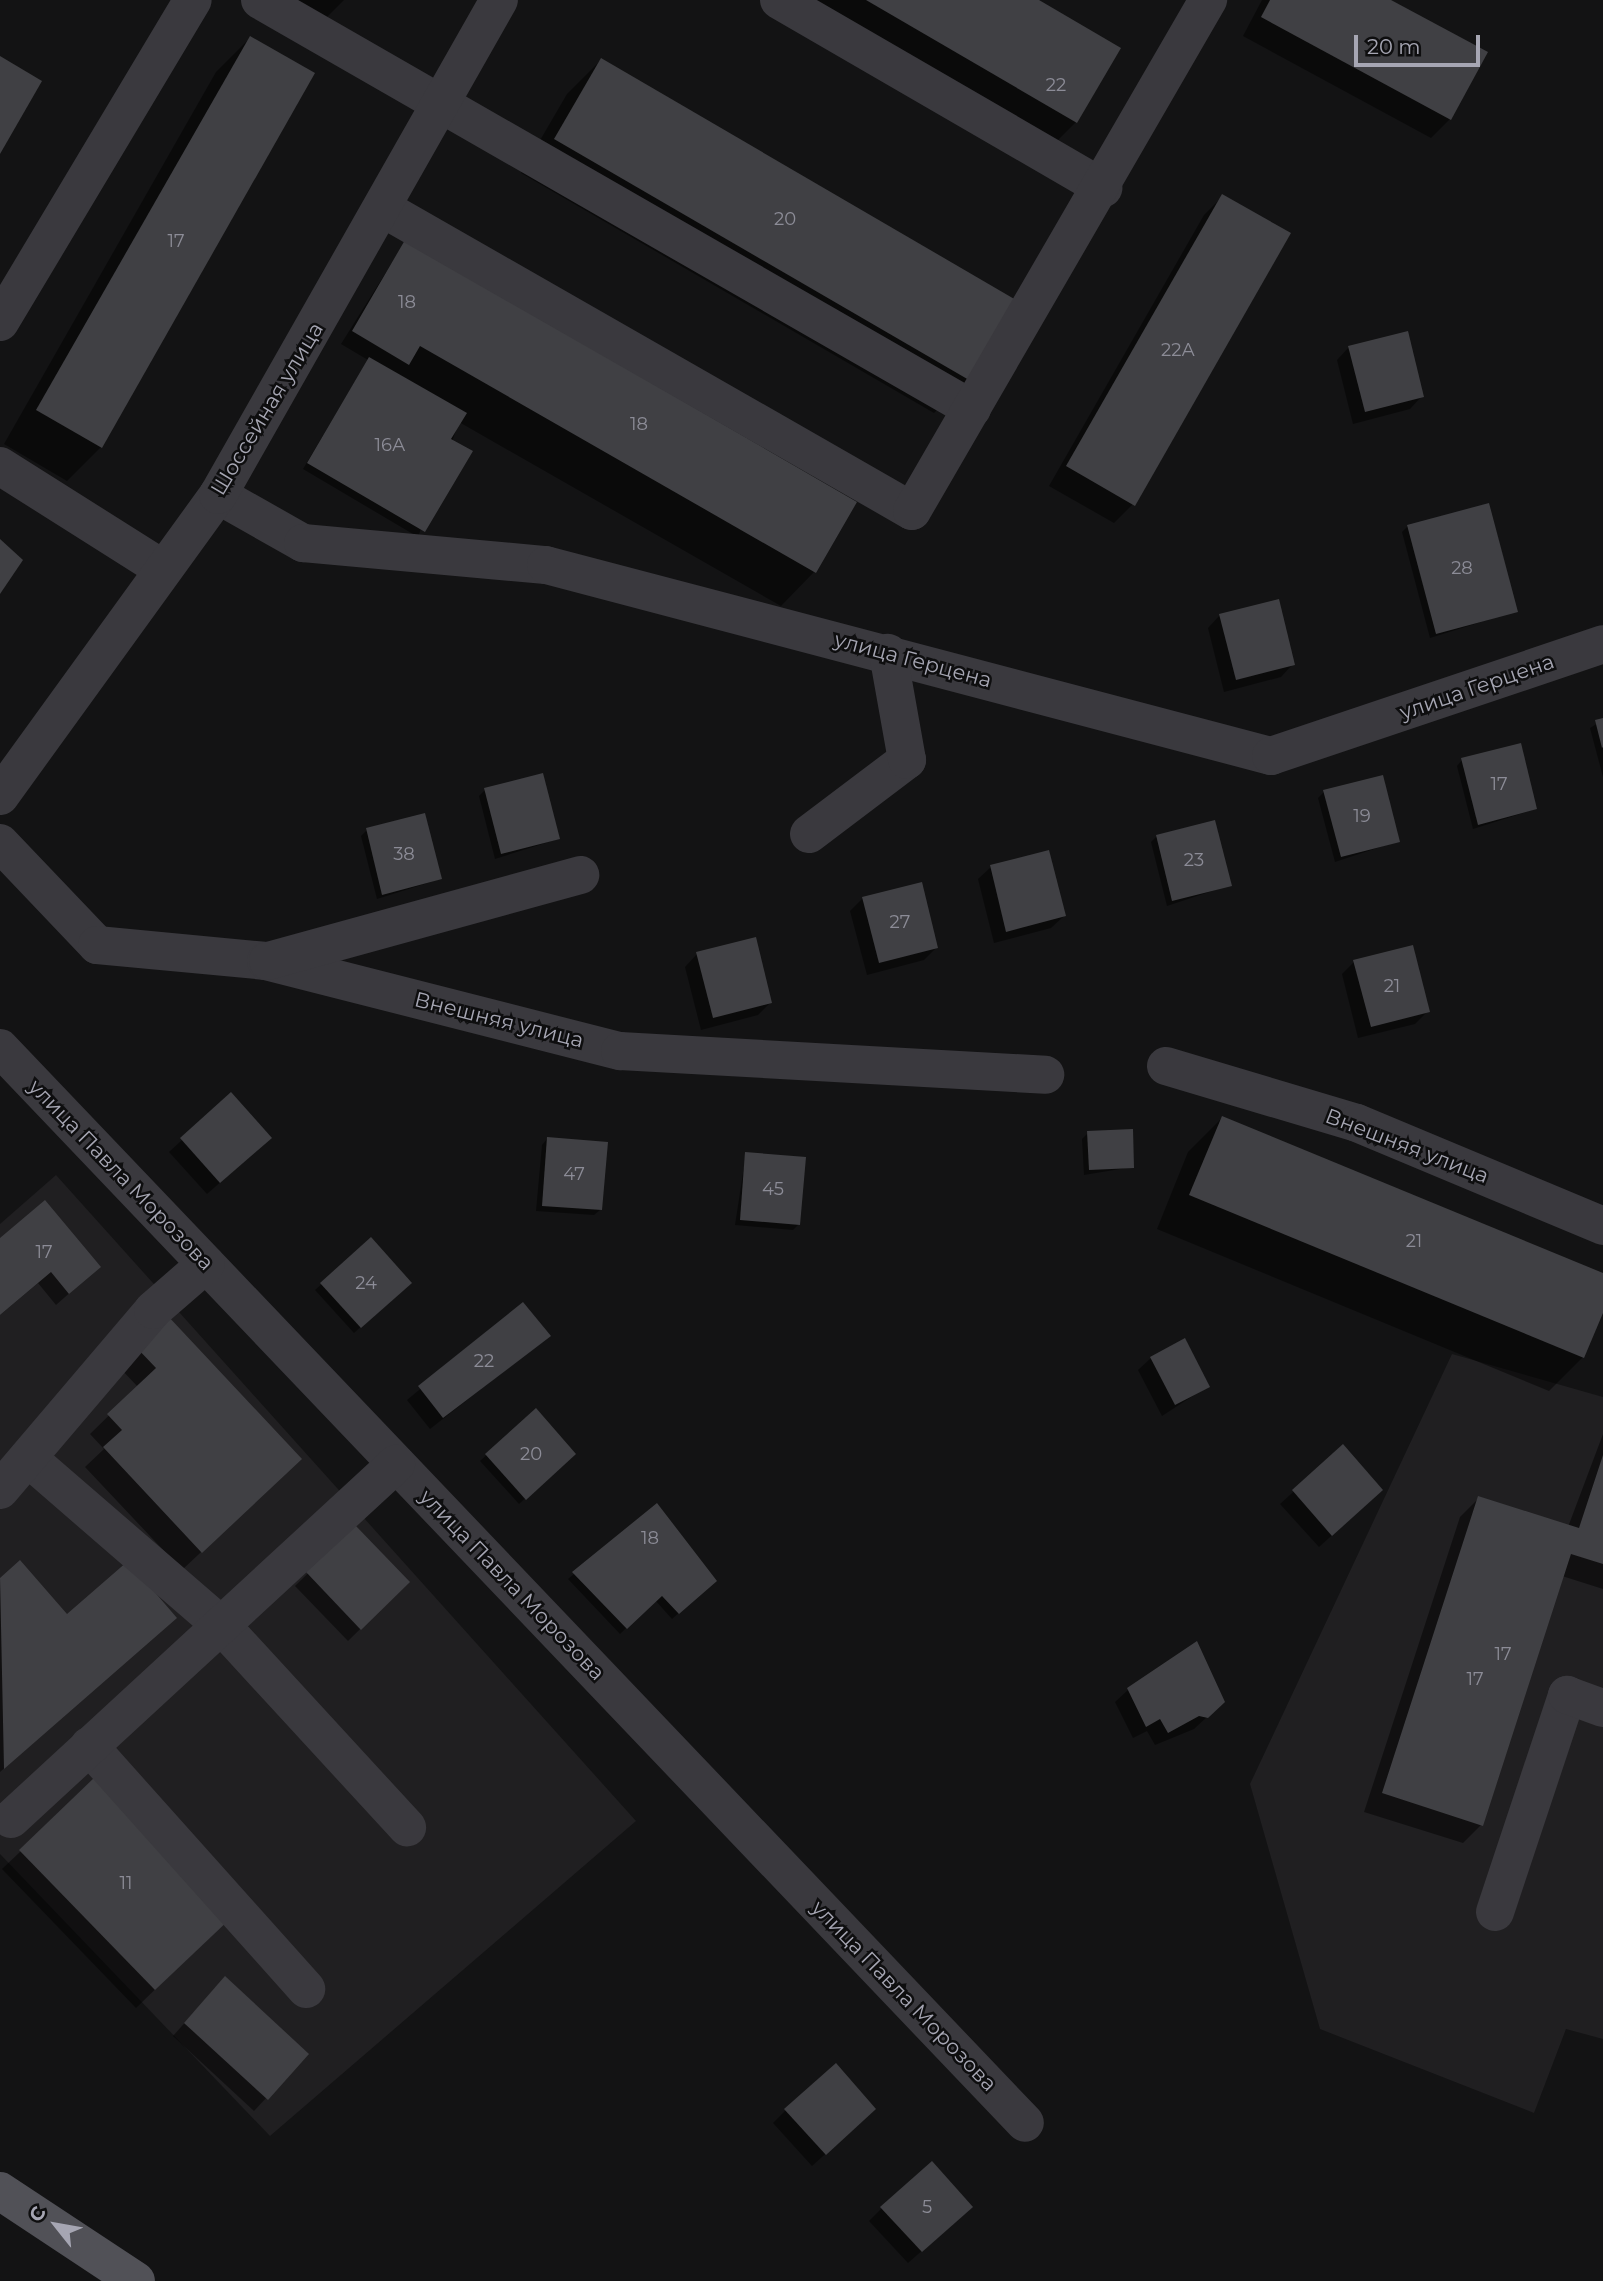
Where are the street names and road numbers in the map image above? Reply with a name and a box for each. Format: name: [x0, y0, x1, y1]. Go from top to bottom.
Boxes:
street label: Шоссейная улица: [205, 318, 329, 500]
street label: улица Герцена: [832, 627, 994, 693]
street label: улица Герцена: [1396, 649, 1558, 725]
street label: Внешняя улица: [412, 987, 586, 1053]
street label: улица Павла Морозова: [23, 1074, 219, 1276]
street label: Внешняя улица: [1322, 1103, 1492, 1189]
street label: улица Павла Морозова: [414, 1484, 610, 1686]
street label: улица Павла Морозова: [806, 1895, 1002, 2097]

